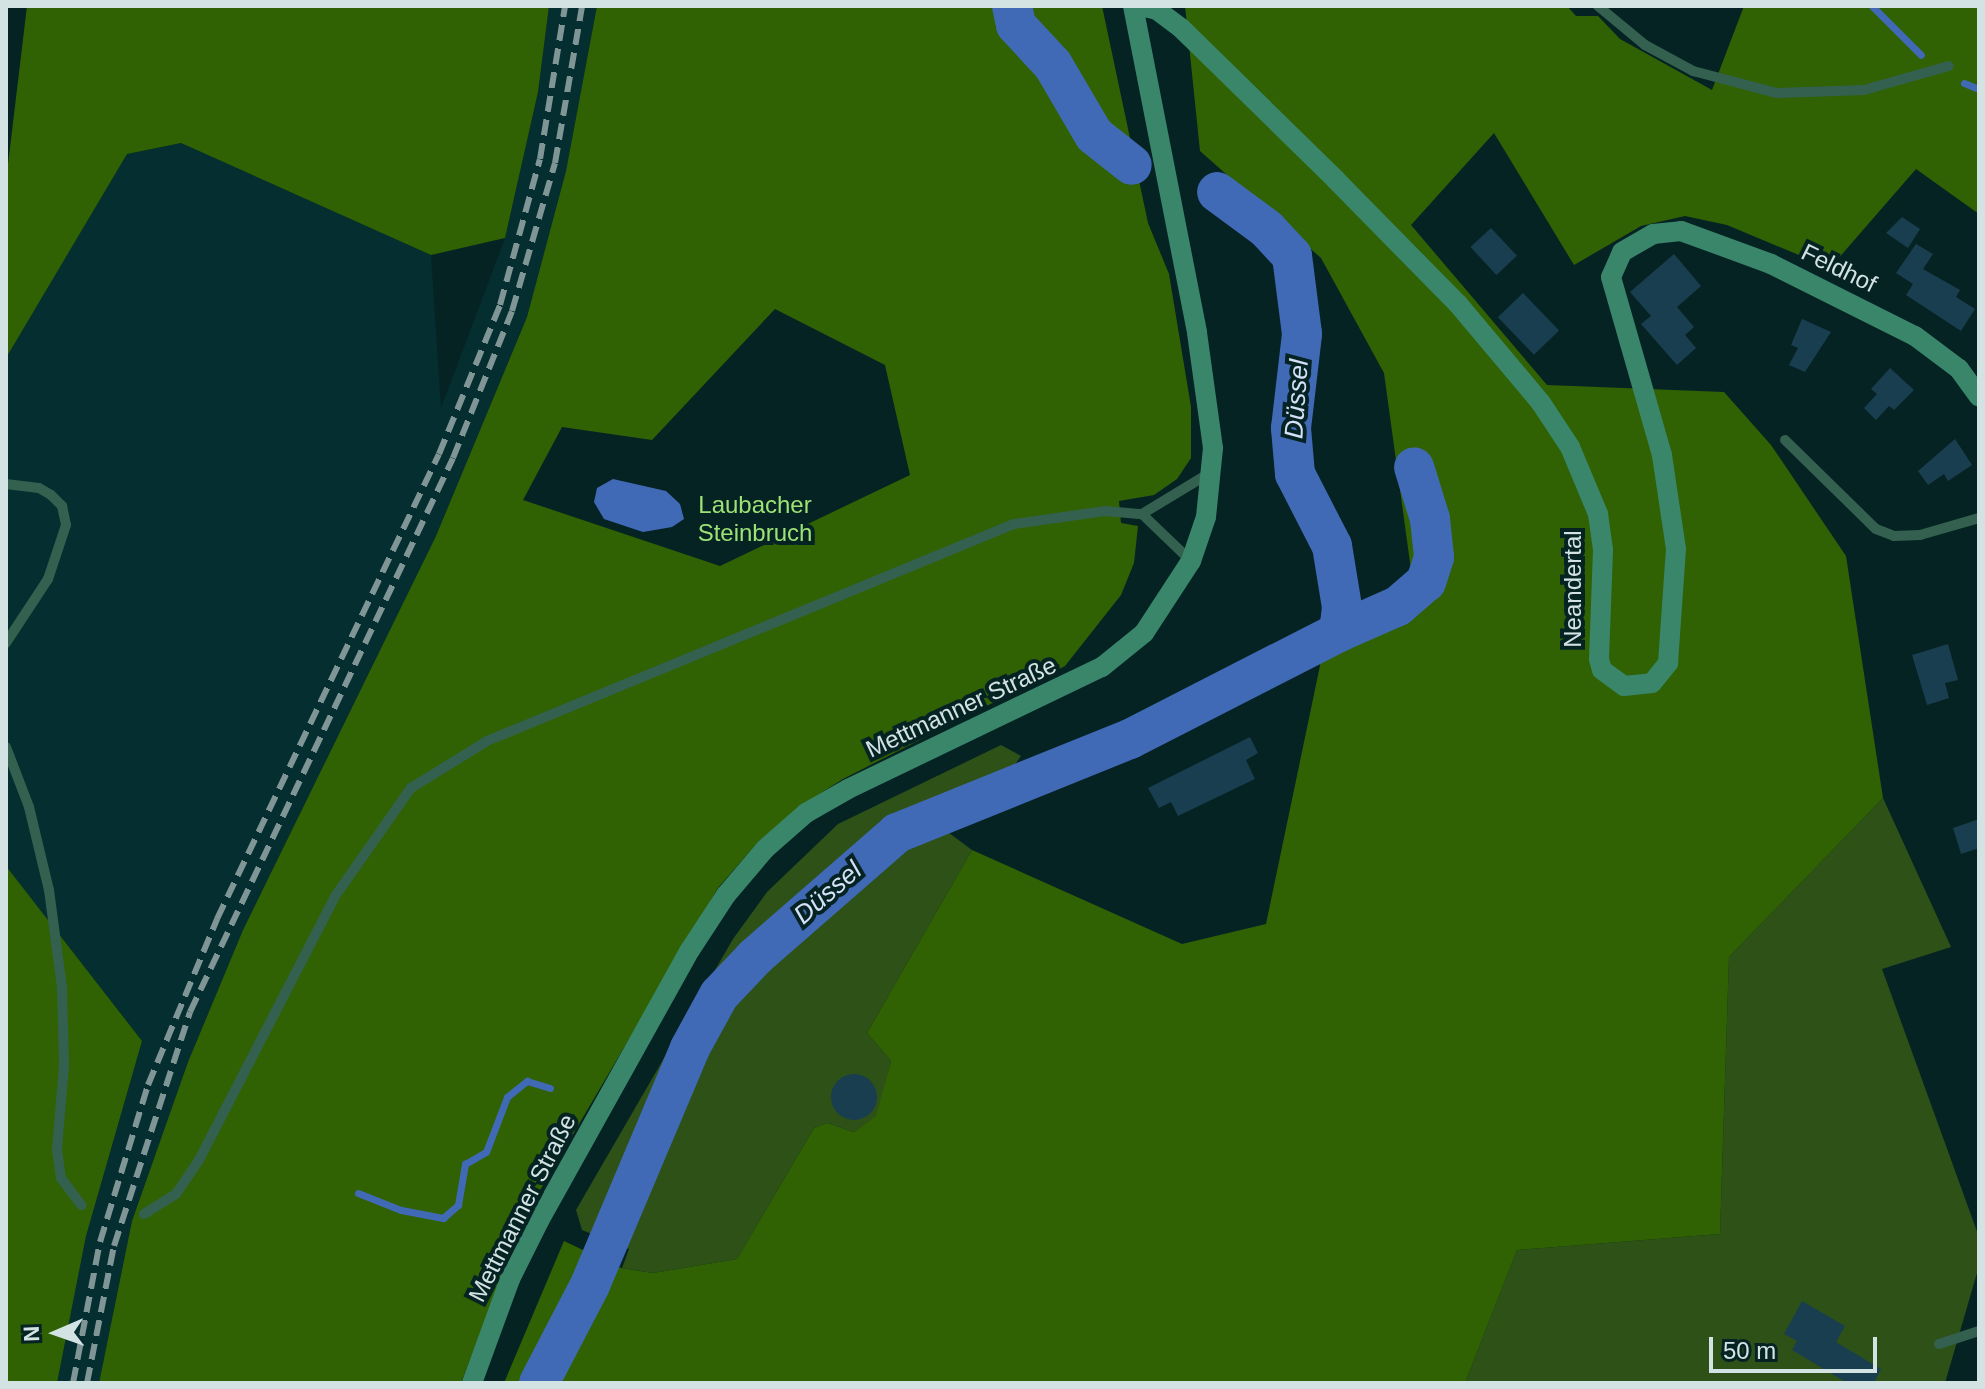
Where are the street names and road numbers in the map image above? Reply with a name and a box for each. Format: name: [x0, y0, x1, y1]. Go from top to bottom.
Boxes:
street label: Feldhof: [1797, 238, 1881, 298]
street label: Neandertal: [1559, 530, 1587, 648]
street label: Mettmanner Straße: [861, 650, 1061, 764]
street label: Mettmanner Straße: [462, 1109, 582, 1307]

